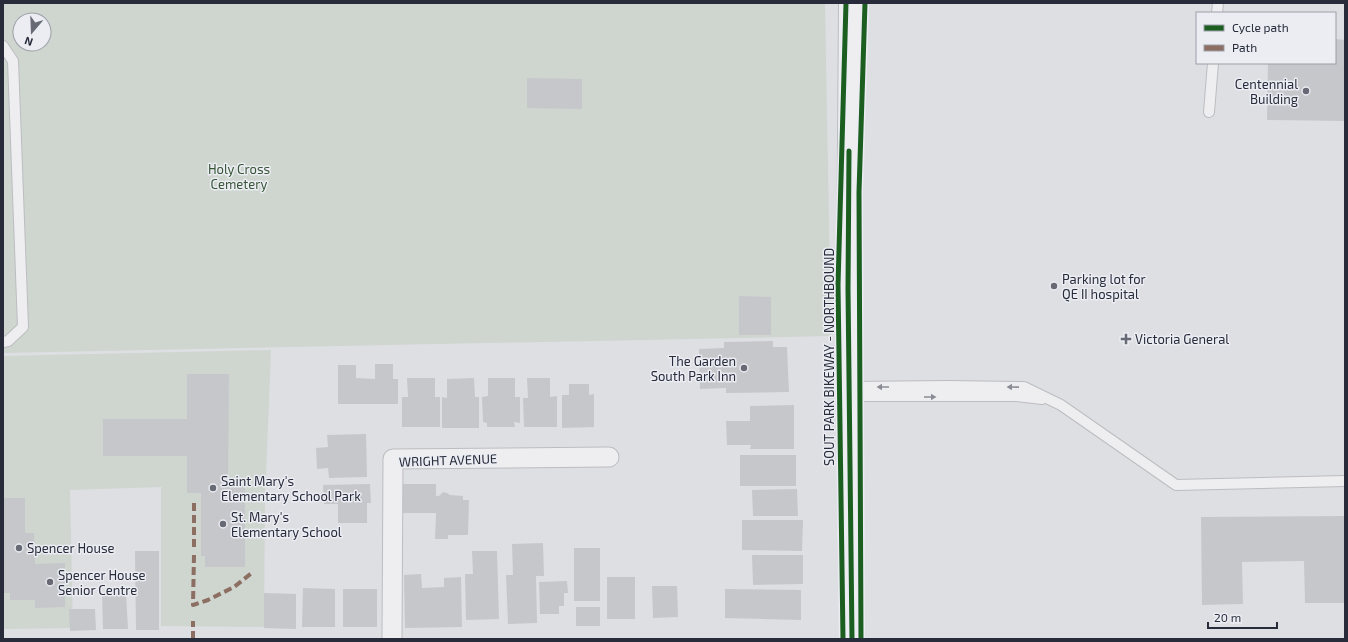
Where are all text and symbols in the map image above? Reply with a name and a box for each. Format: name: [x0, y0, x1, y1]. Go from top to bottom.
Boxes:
north arrow: [12, 12, 52, 52]
legend: [1196, 12, 1336, 64]
text: Cycle path: [1232, 20, 1289, 34]
text: N: [23, 34, 34, 49]
text: Path: [1232, 40, 1257, 54]
place label: Centennial Building: [1235, 76, 1298, 107]
marker: Centennial Building: [1301, 86, 1311, 96]
park label: Holy Cross Cemetery: [208, 161, 270, 192]
street label: SOUT PARK BIKEWAY - NORTHBOUND: [821, 248, 837, 466]
place label: Parking lot for QE II hospital: [1062, 271, 1146, 302]
marker: Parking lot for QE II hospital: [1049, 281, 1059, 291]
place label: Victoria General: [1135, 331, 1229, 347]
marker: Victoria General: [1120, 333, 1132, 345]
place label: The Garden South Park Inn: [651, 353, 736, 384]
marker: The Garden South Park Inn: [739, 363, 749, 373]
one-way arrow: [876, 384, 889, 390]
one-way arrow: [1006, 384, 1019, 390]
one-way arrow: [924, 394, 937, 400]
street label: WRIGHT AVENUE: [399, 450, 497, 470]
place label: Saint Mary's Elementary School Park: [221, 473, 361, 504]
marker: Saint Mary's Elementary School Park: [208, 483, 218, 493]
place label: St. Mary's Elementary School: [231, 509, 342, 540]
marker: St. Mary's Elementary School: [218, 519, 228, 529]
place label: Spencer House: [27, 540, 115, 556]
marker: Spencer House: [14, 543, 24, 553]
place label: Spencer House Senior Centre: [58, 567, 146, 598]
marker: Spencer House Senior Centre: [45, 577, 55, 587]
scale bar: [1208, 604, 1277, 630]
text: 20 m: [1214, 610, 1241, 624]

